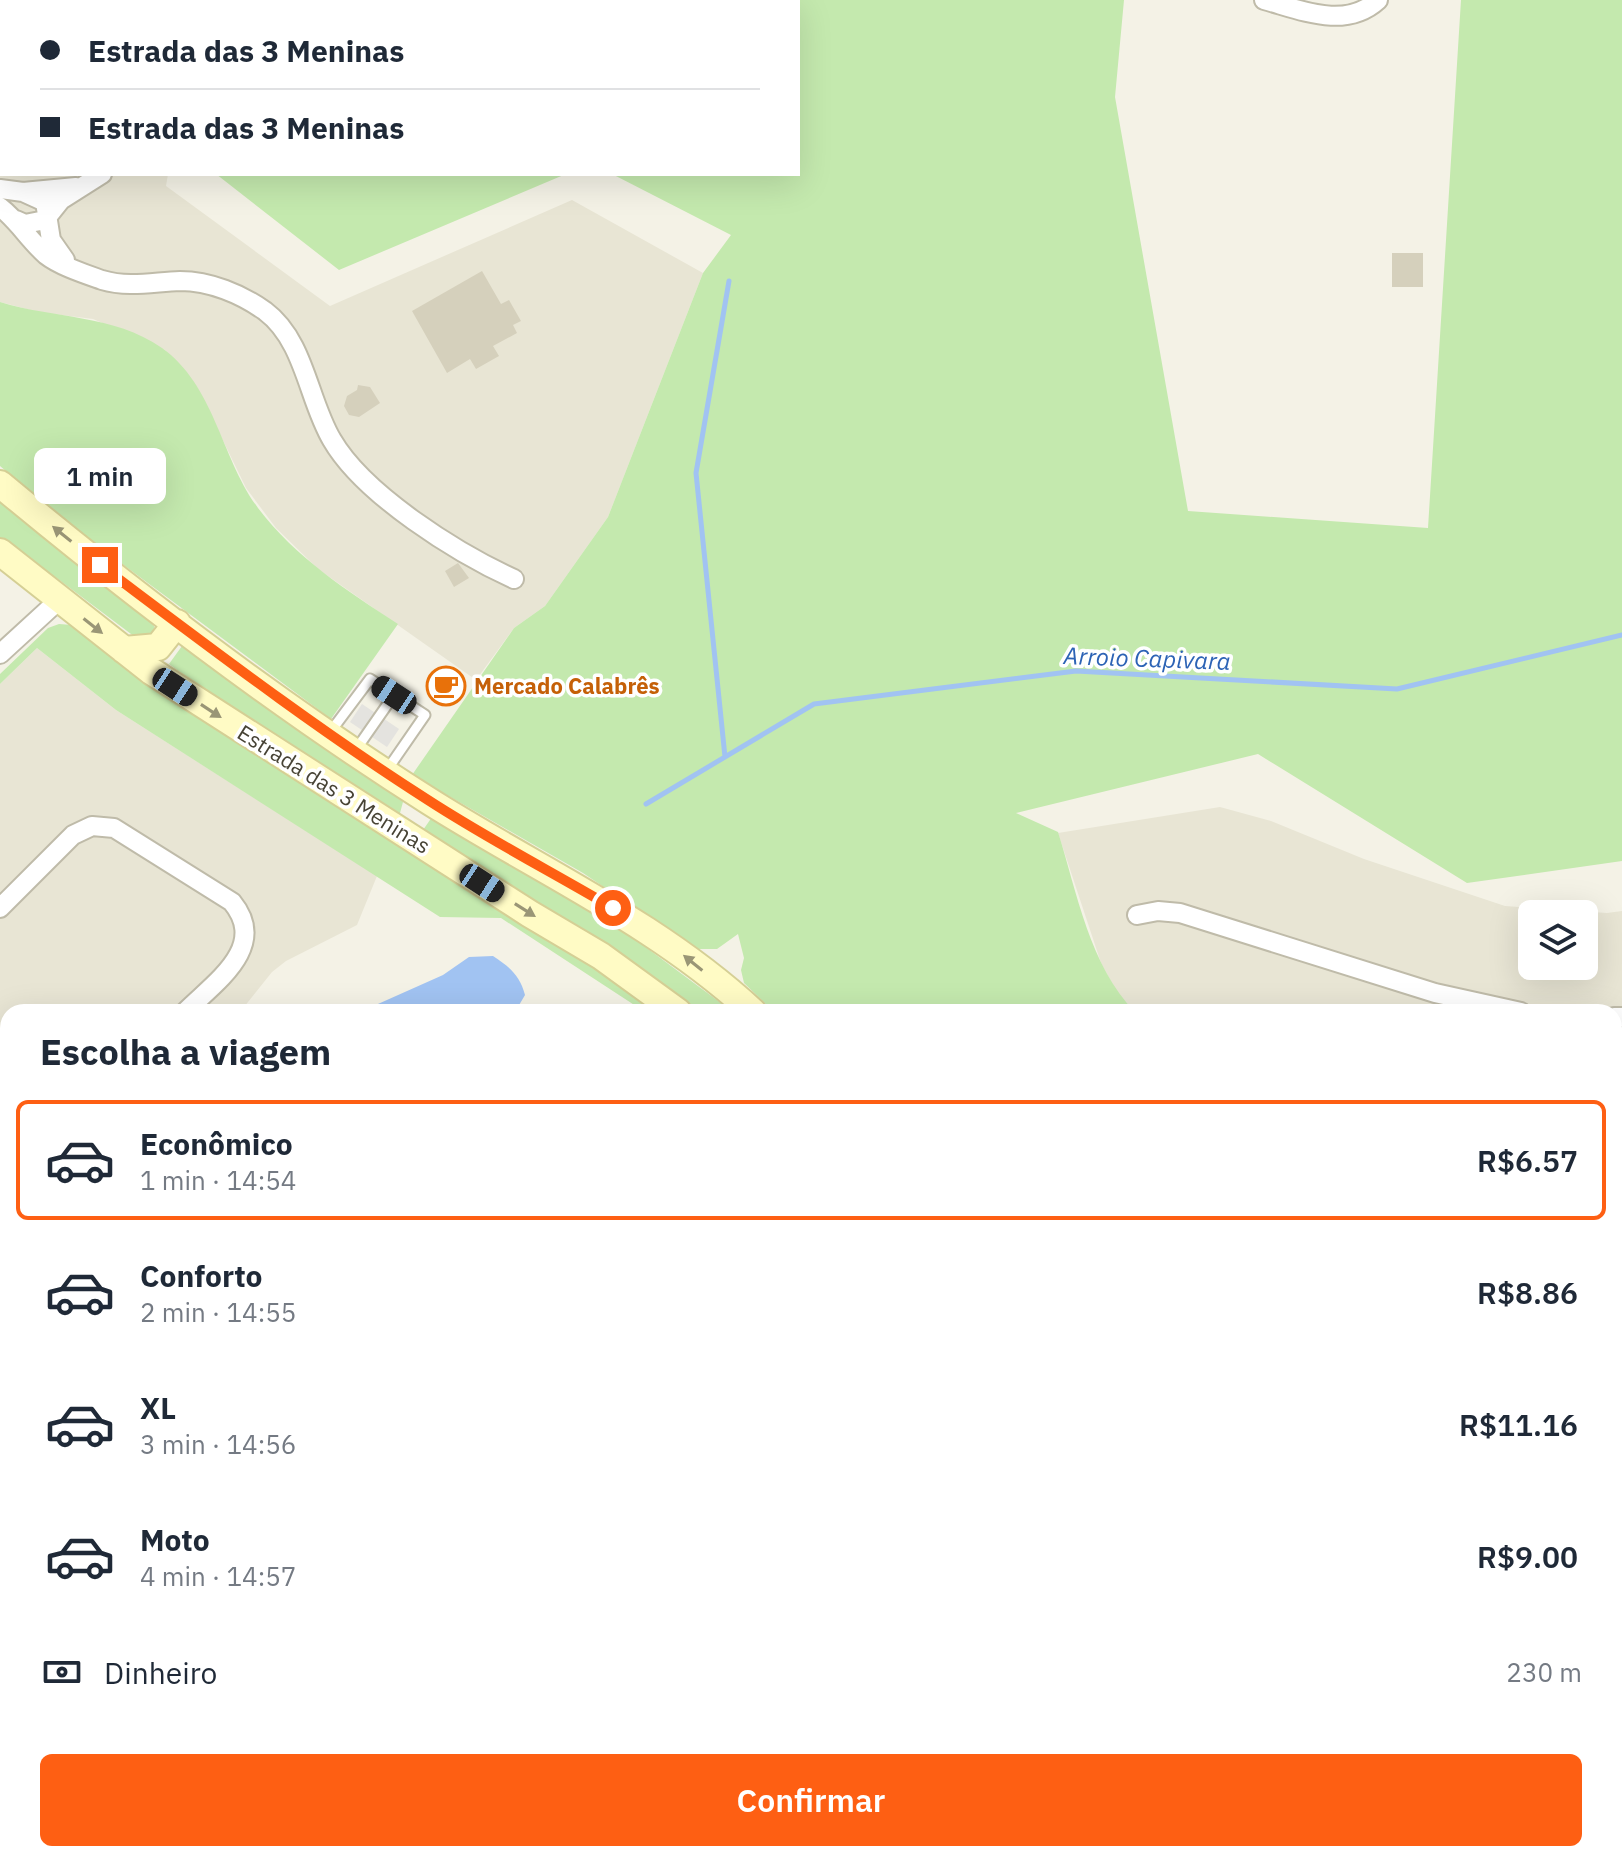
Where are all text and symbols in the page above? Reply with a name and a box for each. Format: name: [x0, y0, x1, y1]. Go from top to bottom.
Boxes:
text: Estrada das 3 Meninas: [88, 31, 404, 70]
text: Estrada das 3 Meninas: [88, 108, 404, 147]
callout: 1 min: [34, 449, 166, 505]
text: 1 min: [66, 459, 134, 493]
one-way arrow: [52, 526, 72, 543]
route end: [82, 547, 118, 583]
one-way arrow: [83, 617, 103, 633]
water label: Arroio Capivara: [1062, 639, 1231, 677]
car: [148, 664, 202, 710]
cafe icon: Mercado Calabrês: [425, 665, 467, 707]
place label: Mercado Calabrês: [474, 671, 660, 700]
car: [367, 672, 421, 718]
one-way arrow: [200, 703, 222, 717]
street label: Estrada das 3 Meninas: [232, 717, 436, 860]
car: [455, 860, 509, 906]
route start: [595, 890, 631, 926]
map controls: [1518, 900, 1598, 980]
button: layers: [1518, 900, 1598, 980]
one-way arrow: [514, 903, 536, 917]
one-way arrow: [683, 955, 703, 971]
text: Escolha a viagem: [40, 1028, 331, 1075]
icon: car: [44, 1124, 116, 1196]
text: Econômico: [140, 1124, 293, 1163]
text: R$6.57: [1477, 1141, 1578, 1180]
text: 1 min · 14:54: [140, 1163, 296, 1197]
icon: car: [44, 1256, 116, 1328]
text: Conforto: [140, 1256, 263, 1295]
text: R$8.86: [1477, 1273, 1578, 1312]
text: 2 min · 14:55: [140, 1295, 296, 1329]
icon: car: [44, 1388, 116, 1460]
text: XL: [140, 1388, 176, 1427]
text: R$11.16: [1459, 1405, 1578, 1444]
text: 3 min · 14:56: [140, 1427, 296, 1461]
icon: car: [44, 1520, 116, 1592]
text: Moto: [140, 1520, 210, 1559]
text: R$9.00: [1477, 1537, 1578, 1576]
text: 4 min · 14:57: [140, 1559, 296, 1593]
icon: cash: [40, 1650, 84, 1694]
text: Dinheiro: [104, 1653, 217, 1692]
text: 230 m: [1506, 1655, 1582, 1689]
button: Confirmar: [40, 1754, 1582, 1846]

